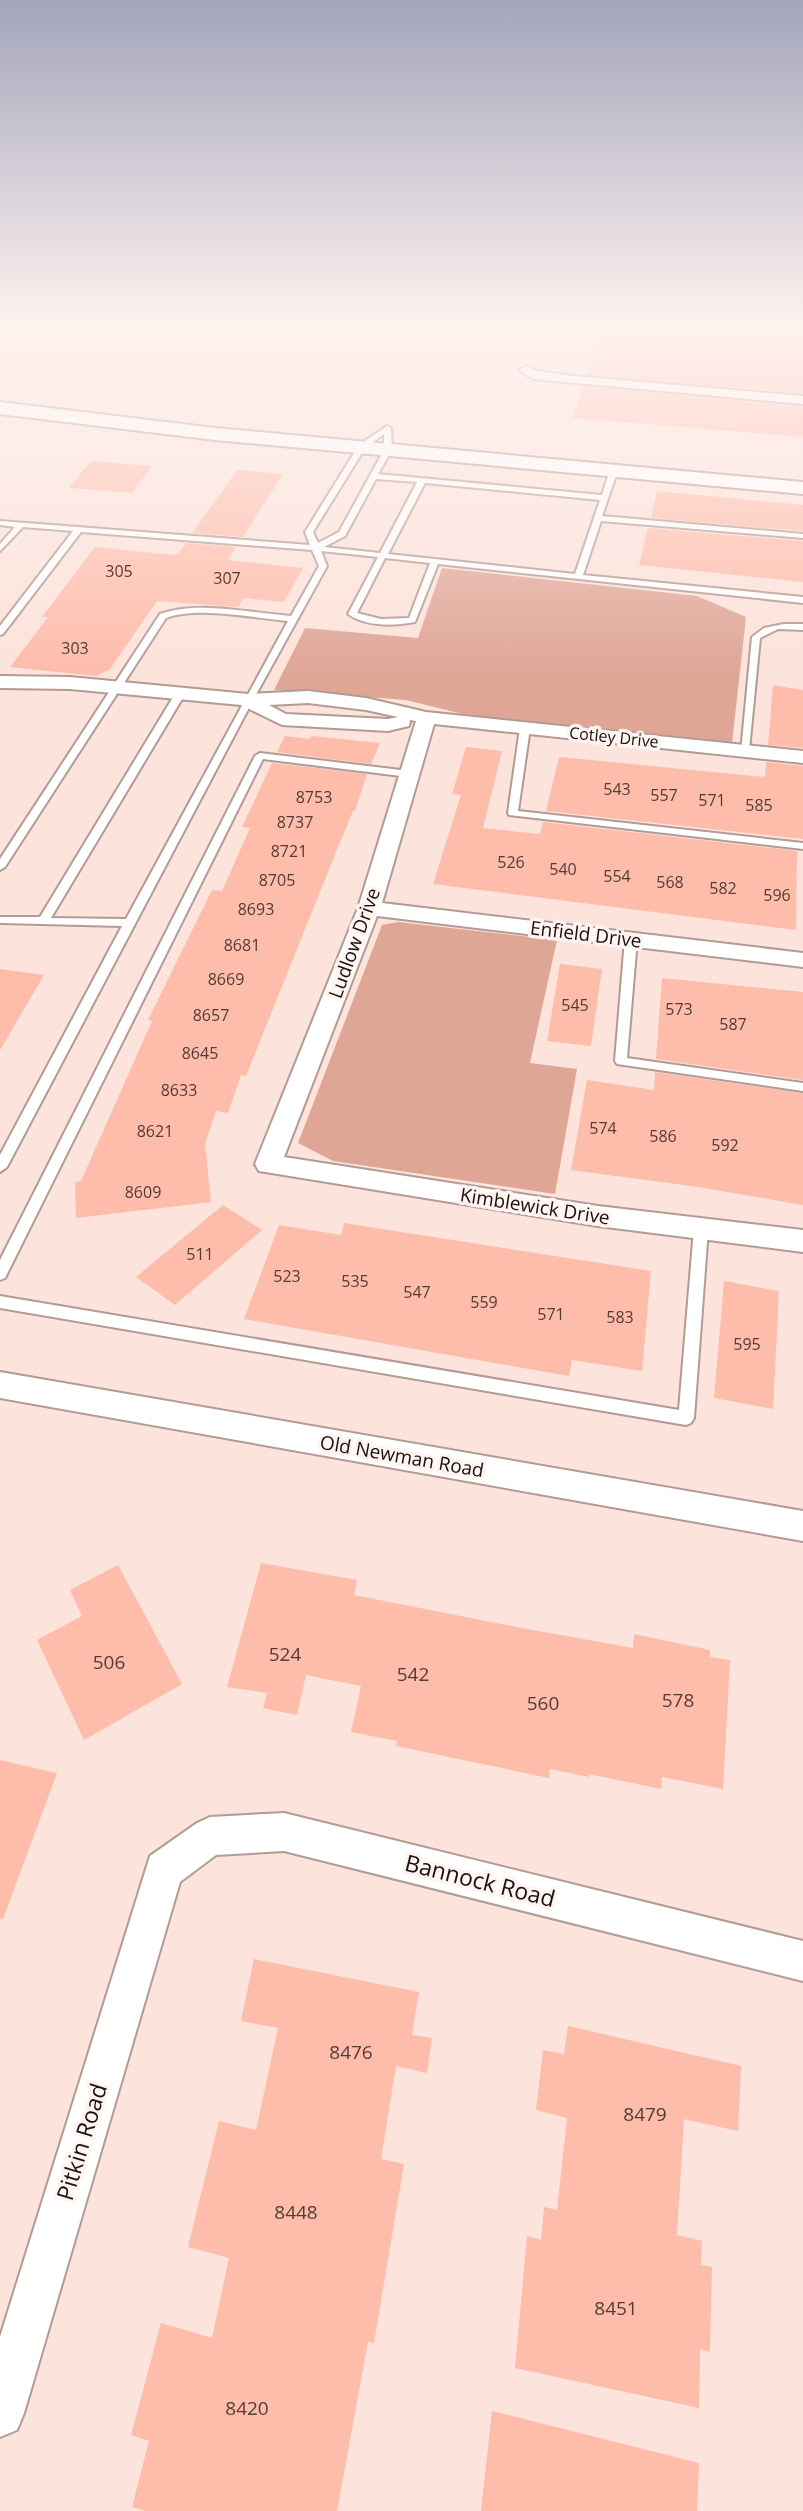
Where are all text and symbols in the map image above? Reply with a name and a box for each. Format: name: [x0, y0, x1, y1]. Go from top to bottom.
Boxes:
house number: 305: [105, 560, 133, 582]
house number: 307: [213, 567, 241, 589]
house number: 303: [61, 637, 89, 659]
street label: Cotley Drive: [568, 721, 660, 753]
house number: 543: [603, 778, 631, 800]
house number: 557: [650, 784, 678, 806]
house number: 8753: [296, 786, 332, 808]
house number: 571: [698, 789, 726, 811]
house number: 585: [745, 794, 773, 816]
house number: 8737: [277, 811, 313, 833]
house number: 8721: [271, 840, 307, 862]
house number: 526: [497, 851, 525, 873]
house number: 540: [549, 858, 577, 880]
house number: 554: [603, 865, 631, 887]
house number: 8705: [259, 869, 295, 891]
house number: 568: [656, 871, 684, 893]
house number: 582: [709, 877, 737, 899]
street label: Ludlow Drive: [322, 884, 386, 1002]
house number: 596: [763, 884, 791, 906]
house number: 8693: [238, 898, 274, 920]
street label: Enfield Drive: [529, 914, 643, 954]
house number: 8681: [224, 934, 260, 956]
house number: 8669: [208, 968, 244, 990]
house number: 545: [561, 994, 589, 1016]
house number: 573: [665, 998, 693, 1020]
house number: 8657: [193, 1004, 229, 1026]
house number: 587: [719, 1013, 747, 1035]
house number: 8645: [182, 1042, 218, 1064]
house number: 8633: [161, 1079, 197, 1101]
house number: 574: [589, 1117, 617, 1139]
house number: 8621: [137, 1120, 173, 1142]
house number: 586: [649, 1125, 677, 1147]
house number: 592: [711, 1134, 739, 1156]
house number: 8609: [125, 1181, 161, 1203]
street label: Kimblewick Drive: [458, 1181, 612, 1231]
house number: 511: [186, 1243, 214, 1265]
house number: 523: [273, 1265, 301, 1287]
house number: 535: [341, 1270, 369, 1292]
house number: 547: [403, 1281, 431, 1303]
house number: 559: [470, 1291, 498, 1313]
house number: 571: [537, 1303, 565, 1325]
house number: 583: [606, 1306, 634, 1328]
house number: 595: [733, 1333, 761, 1355]
street label: Old Newman Road: [318, 1429, 486, 1483]
house number: 524: [269, 1641, 301, 1667]
house number: 506: [93, 1649, 125, 1675]
house number: 542: [397, 1661, 429, 1687]
house number: 578: [662, 1687, 694, 1713]
house number: 560: [527, 1690, 559, 1716]
street label: Bannock Road: [402, 1846, 559, 1914]
house number: 8476: [329, 2039, 373, 2065]
street label: Pitkin Road: [48, 2079, 114, 2204]
house number: 8479: [623, 2101, 667, 2127]
house number: 8448: [274, 2199, 318, 2225]
house number: 8451: [594, 2295, 638, 2321]
house number: 8420: [225, 2395, 269, 2421]

